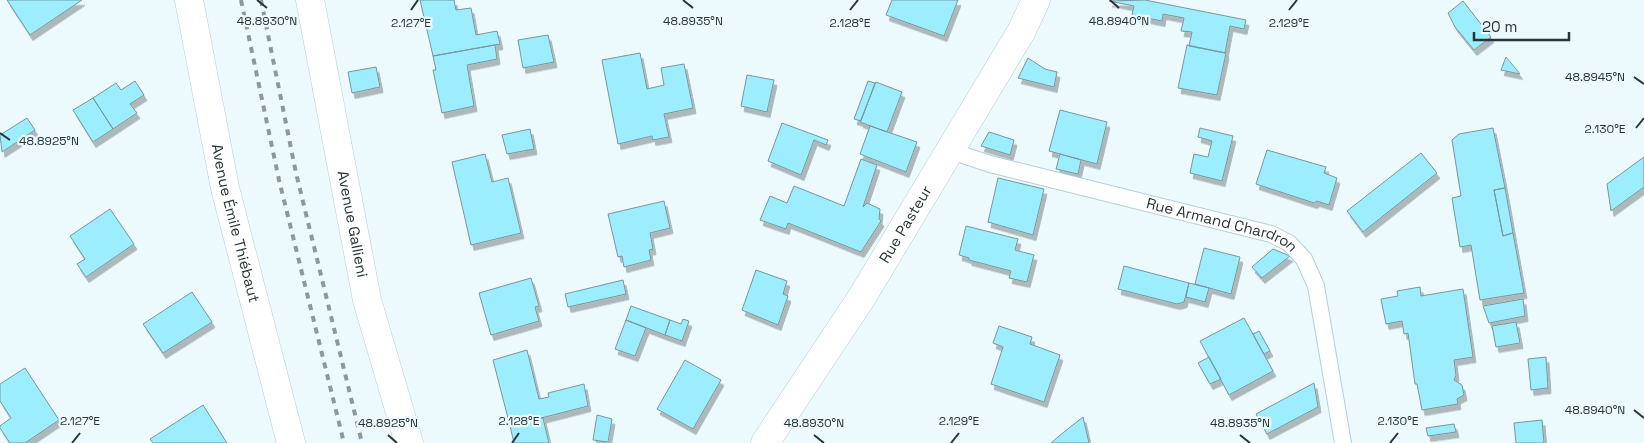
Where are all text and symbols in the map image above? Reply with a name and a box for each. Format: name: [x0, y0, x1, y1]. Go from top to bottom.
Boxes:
scale bar: [1474, 10, 1569, 42]
text: 48.8930°N: [237, 13, 297, 29]
text: 48.8935°N: [663, 13, 723, 29]
text: 48.8940°N: [1089, 13, 1149, 29]
text: 2.127°E: [391, 15, 431, 31]
text: 2.128°E: [830, 15, 871, 31]
text: 2.129°E: [1269, 15, 1310, 31]
text: 20 m: [1482, 17, 1517, 36]
text: 48.8945°N: [1565, 69, 1625, 85]
text: 2.130°E: [1584, 121, 1626, 137]
text: 48.8925°N: [19, 133, 79, 149]
street label: Avenue Émile Thiébaut: [208, 142, 264, 305]
street label: Avenue Gallieni: [334, 169, 372, 279]
street label: Rue Pasteur: [875, 182, 936, 266]
street label: Rue Armand Chardron: [1144, 193, 1302, 255]
text: 48.8940°N: [1565, 402, 1625, 418]
text: 2.127°E: [60, 413, 100, 429]
text: 2.128°E: [499, 413, 540, 429]
text: 2.129°E: [939, 413, 980, 429]
text: 2.130°E: [1377, 413, 1419, 429]
text: 48.8925°N: [358, 415, 418, 431]
text: 48.8930°N: [784, 415, 844, 431]
text: 48.8935°N: [1210, 415, 1270, 431]

